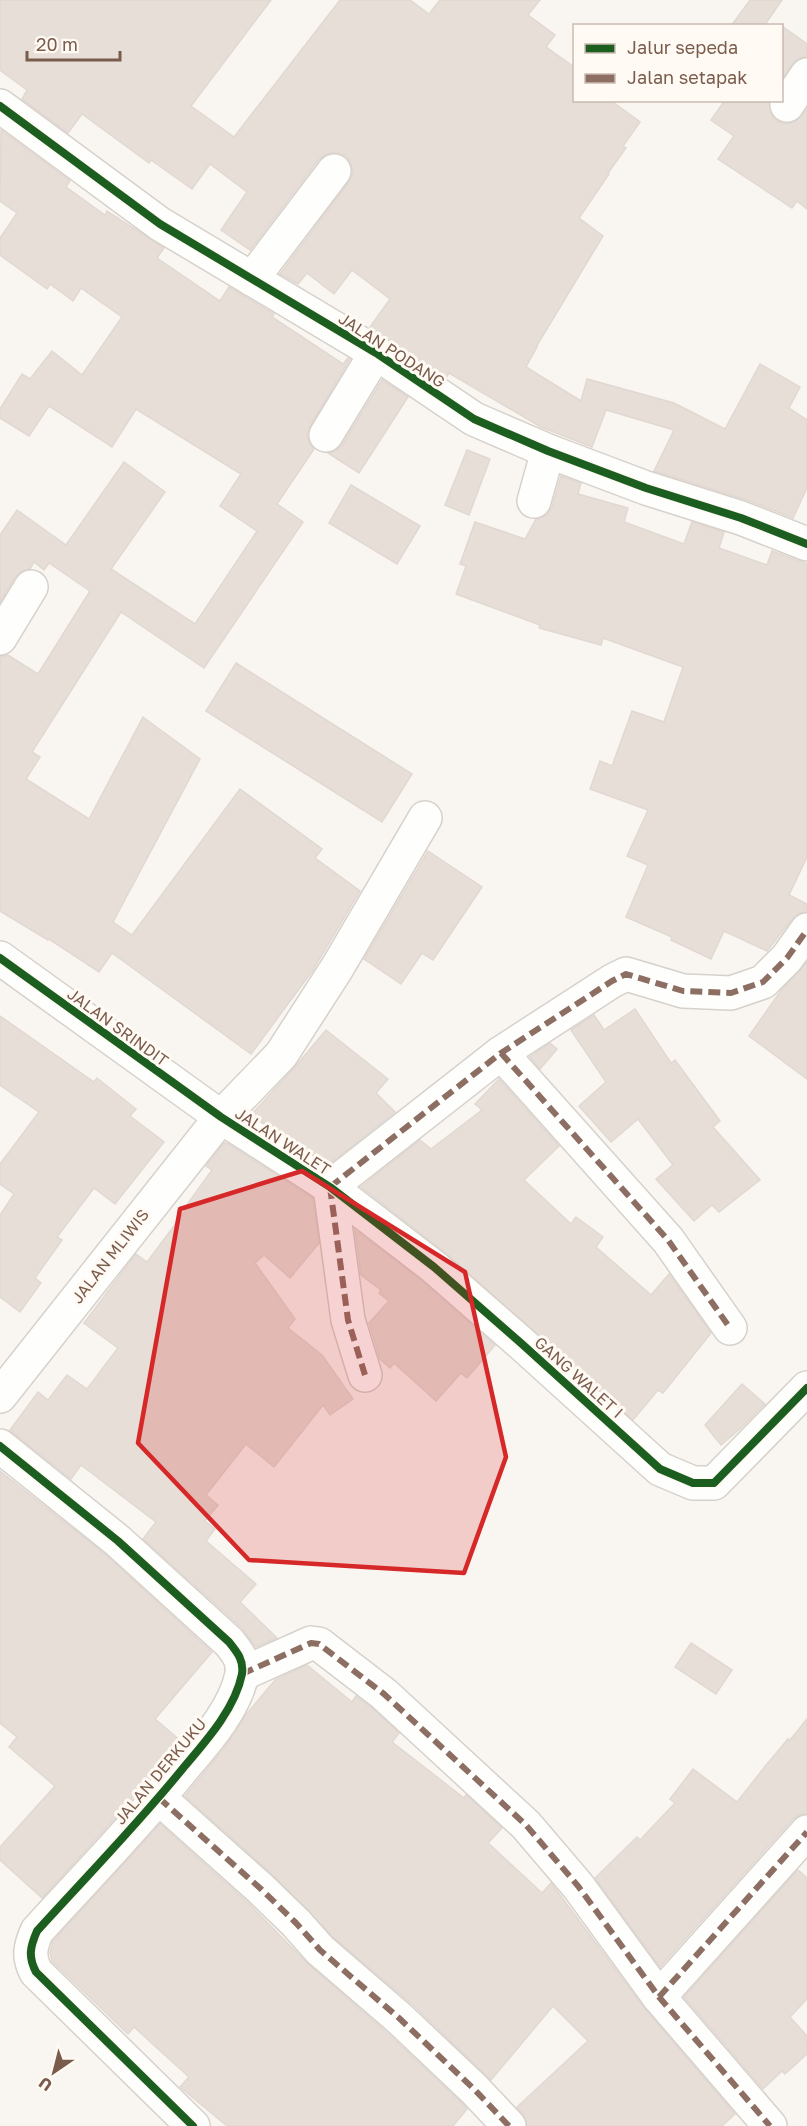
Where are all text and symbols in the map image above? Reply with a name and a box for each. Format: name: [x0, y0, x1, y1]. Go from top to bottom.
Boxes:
scale bar: [27, 24, 120, 62]
legend: [573, 24, 783, 102]
text: 20 m: [36, 33, 78, 55]
text: Jalur sepeda: [627, 36, 738, 58]
text: Jalan setapak: [627, 66, 747, 88]
street label: JALAN PODANG: [335, 308, 449, 392]
street label: JALAN SRINDIT: [64, 984, 172, 1070]
street label: JALAN WALET: [232, 1103, 335, 1179]
street label: JALAN MLIWIS: [67, 1205, 153, 1307]
street label: GANG WALET I: [531, 1332, 627, 1422]
street label: JALAN DERKUKU: [110, 1714, 210, 1828]
north arrow: [24, 2042, 84, 2102]
text: U: [35, 2073, 56, 2096]

